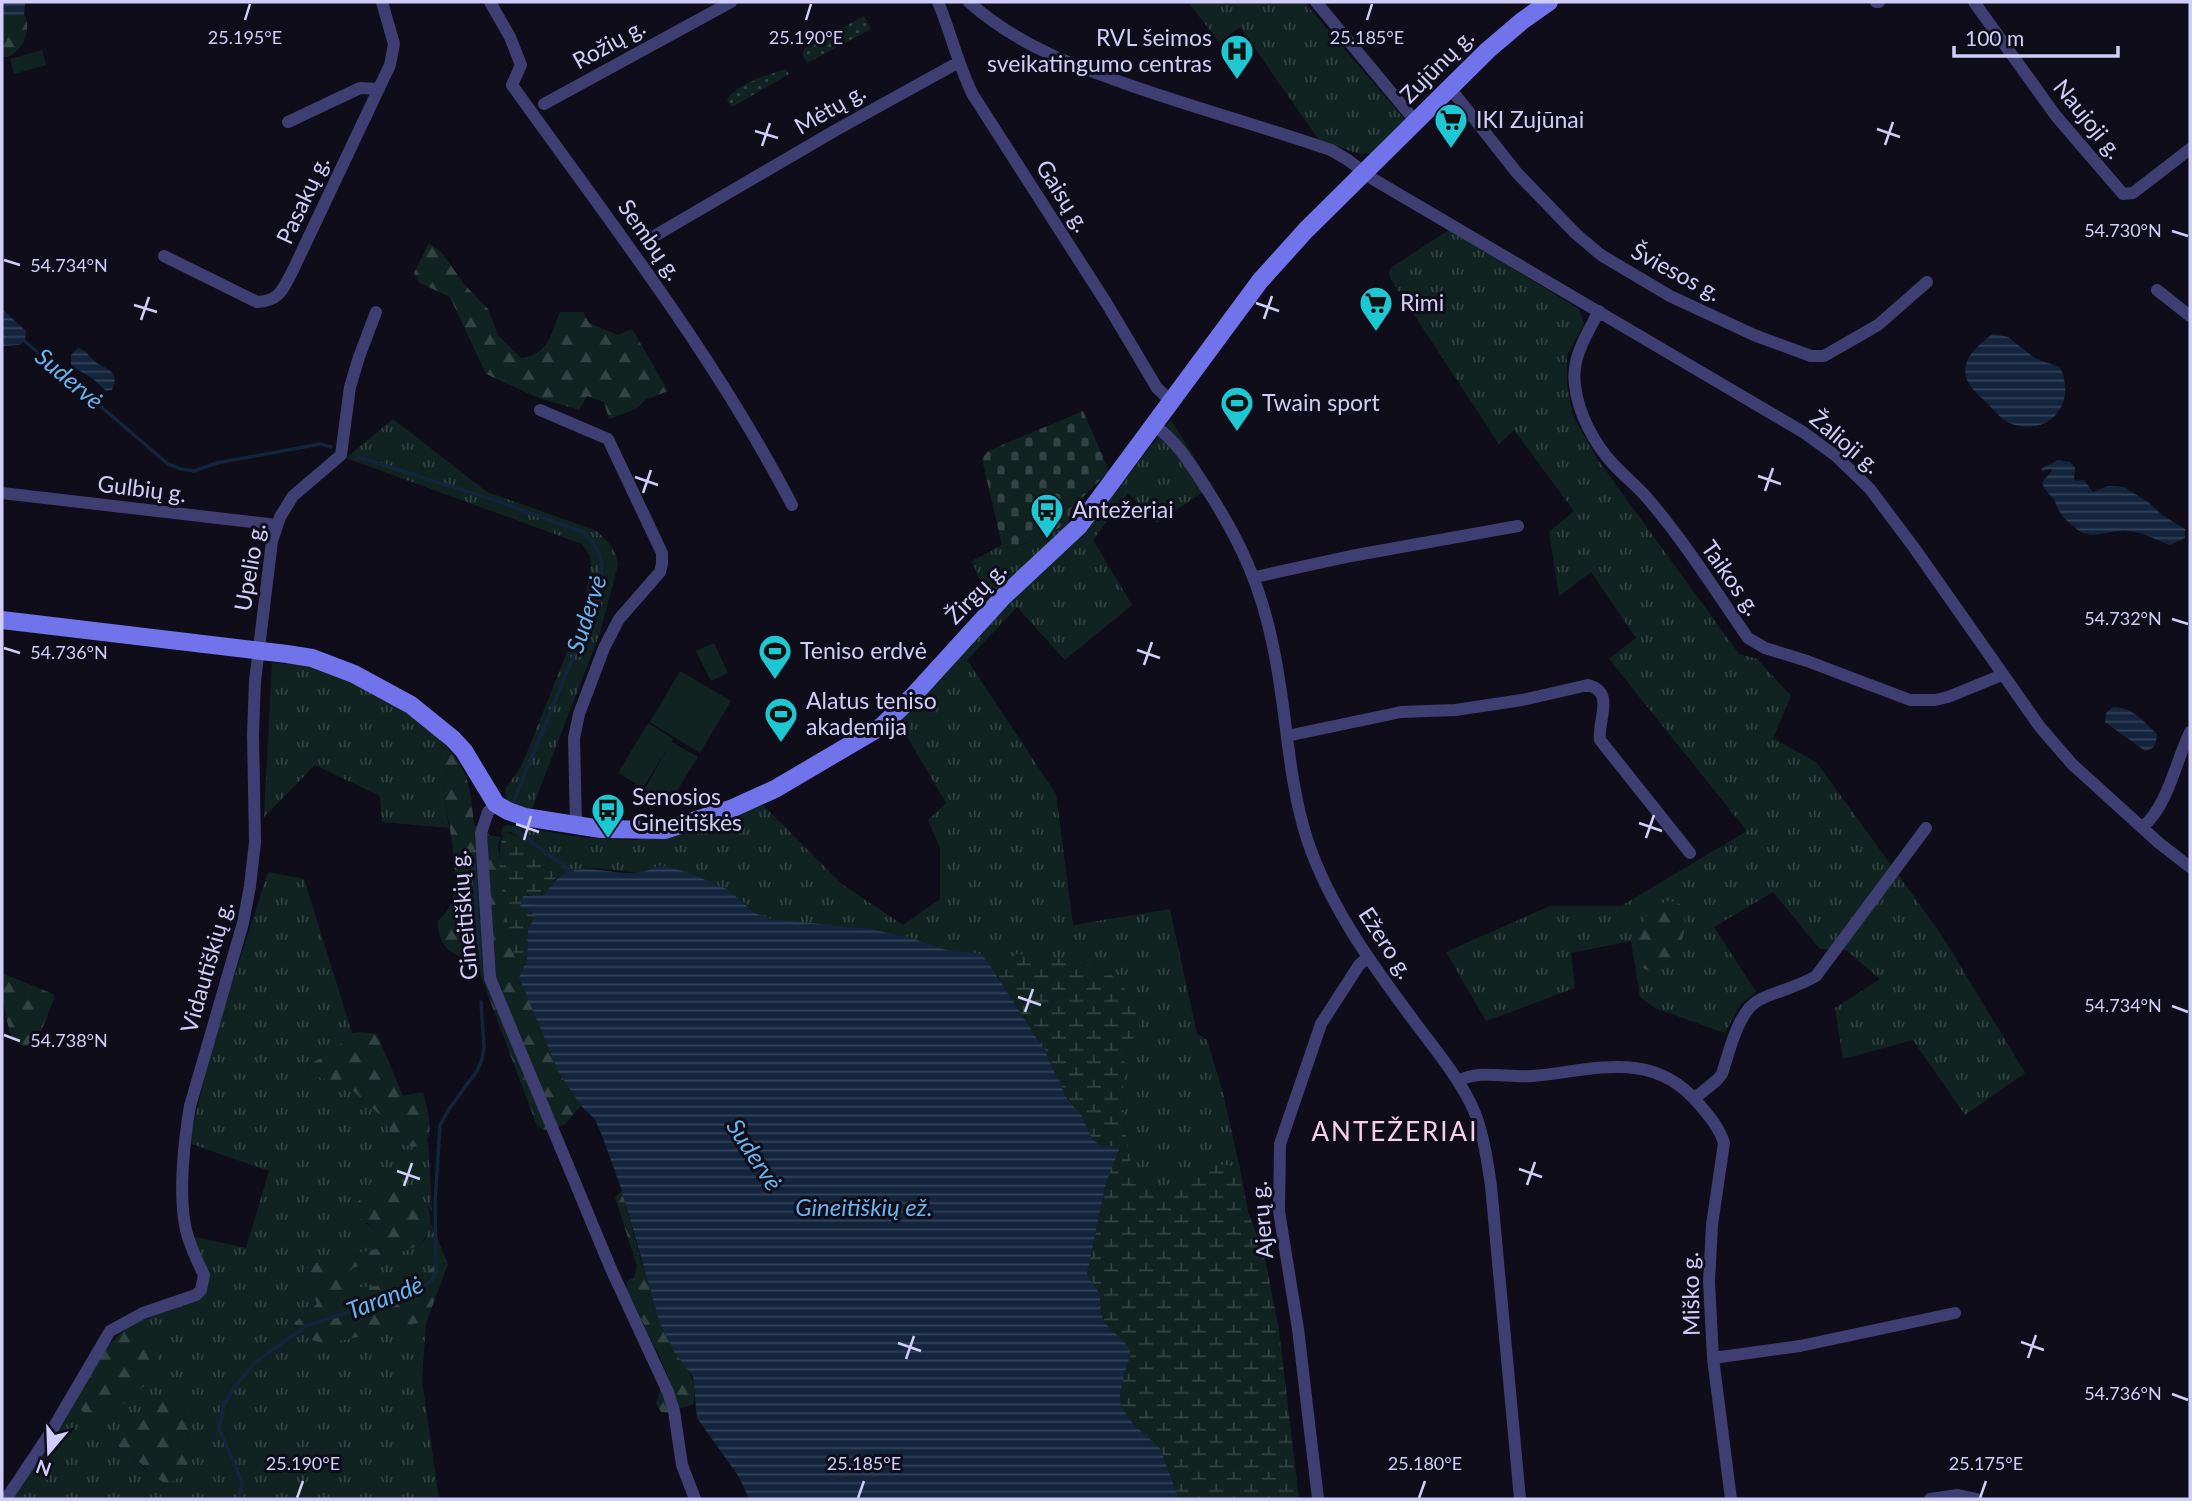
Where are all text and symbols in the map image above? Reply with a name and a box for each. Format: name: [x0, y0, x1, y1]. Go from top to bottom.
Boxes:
street label: Rožių g.: [567, 12, 650, 74]
scale bar: [1954, 14, 2118, 58]
street label: Zujūnų g.: [1393, 22, 1479, 108]
place label: RVL šeimos sveikatingumo centras: [987, 23, 1212, 77]
text: 100 m: [1965, 25, 2024, 50]
text: 25.195°E: [208, 26, 282, 48]
text: 25.190°E: [769, 26, 843, 48]
text: 25.185°E: [1330, 26, 1404, 48]
hospital icon: RVL šeimos sveikatingumo centras: [1218, 32, 1256, 81]
street label: Naujoji g.: [2048, 73, 2129, 164]
street label: Mėtų g.: [789, 77, 870, 140]
supermarket icon: IKI Zujūnai: [1432, 101, 1470, 150]
place label: IKI Zujūnai: [1476, 105, 1584, 133]
street label: Pasakų g.: [270, 151, 335, 248]
street label: Gaisų g.: [1031, 154, 1097, 237]
street label: Sembų g.: [613, 194, 689, 285]
text: 54.730°N: [2084, 219, 2162, 241]
street label: Šviesos g.: [1627, 236, 1726, 306]
text: 54.734°N: [30, 254, 108, 276]
supermarket icon: Rimi: [1357, 284, 1395, 333]
place label: Rimi: [1400, 288, 1444, 316]
water label: Sudervė: [30, 341, 110, 415]
sports icon: Twain sport: [1218, 384, 1256, 433]
place label: Twain sport: [1262, 388, 1380, 416]
street label: Žalioji g.: [1805, 404, 1887, 479]
street label: Gulbių g.: [96, 469, 188, 507]
bus stop icon: Antežeriai: [1028, 491, 1066, 540]
place label: Antežeriai: [1072, 495, 1174, 523]
street label: Upelio g.: [228, 521, 271, 613]
street label: Taikos g.: [1696, 534, 1768, 620]
street label: Žirgų g.: [939, 555, 1012, 629]
water label: Sudervė: [559, 571, 612, 656]
text: 54.732°N: [2084, 607, 2162, 629]
sports icon: Teniso erdvė: [756, 632, 794, 681]
place label: Teniso erdvė: [800, 636, 927, 664]
text: 54.736°N: [30, 641, 108, 663]
place label: Alatus teniso akademija: [806, 686, 937, 740]
sports icon: Alatus teniso akademija: [762, 695, 800, 744]
place label: Senosios Gineitiškės: [632, 782, 742, 836]
bus stop icon: Senosios Gineitiškės: [589, 791, 627, 840]
street label: Gineitiškių g.: [443, 849, 483, 981]
street label: Vidautiškių g.: [174, 898, 238, 1036]
street label: Ežero g.: [1353, 901, 1420, 984]
text: 54.734°N: [2084, 994, 2162, 1016]
text: 54.738°N: [30, 1029, 108, 1051]
water label: Sudervė: [721, 1113, 789, 1196]
district label: ANTEŽERIAI: [1312, 1115, 1478, 1147]
street label: Ajerų g.: [1244, 1180, 1278, 1260]
water label: Gineitiškių ež.: [795, 1192, 933, 1221]
street label: Miško g.: [1675, 1252, 1705, 1336]
water label: Tarandė: [342, 1269, 427, 1324]
text: 54.736°N: [2084, 1382, 2162, 1404]
north arrow: [14, 1417, 84, 1487]
text: 25.190°E: [266, 1452, 340, 1474]
text: 25.185°E: [827, 1452, 901, 1474]
text: 25.180°E: [1388, 1452, 1462, 1474]
text: 25.175°E: [1949, 1452, 2023, 1474]
text: N: [33, 1455, 54, 1482]

